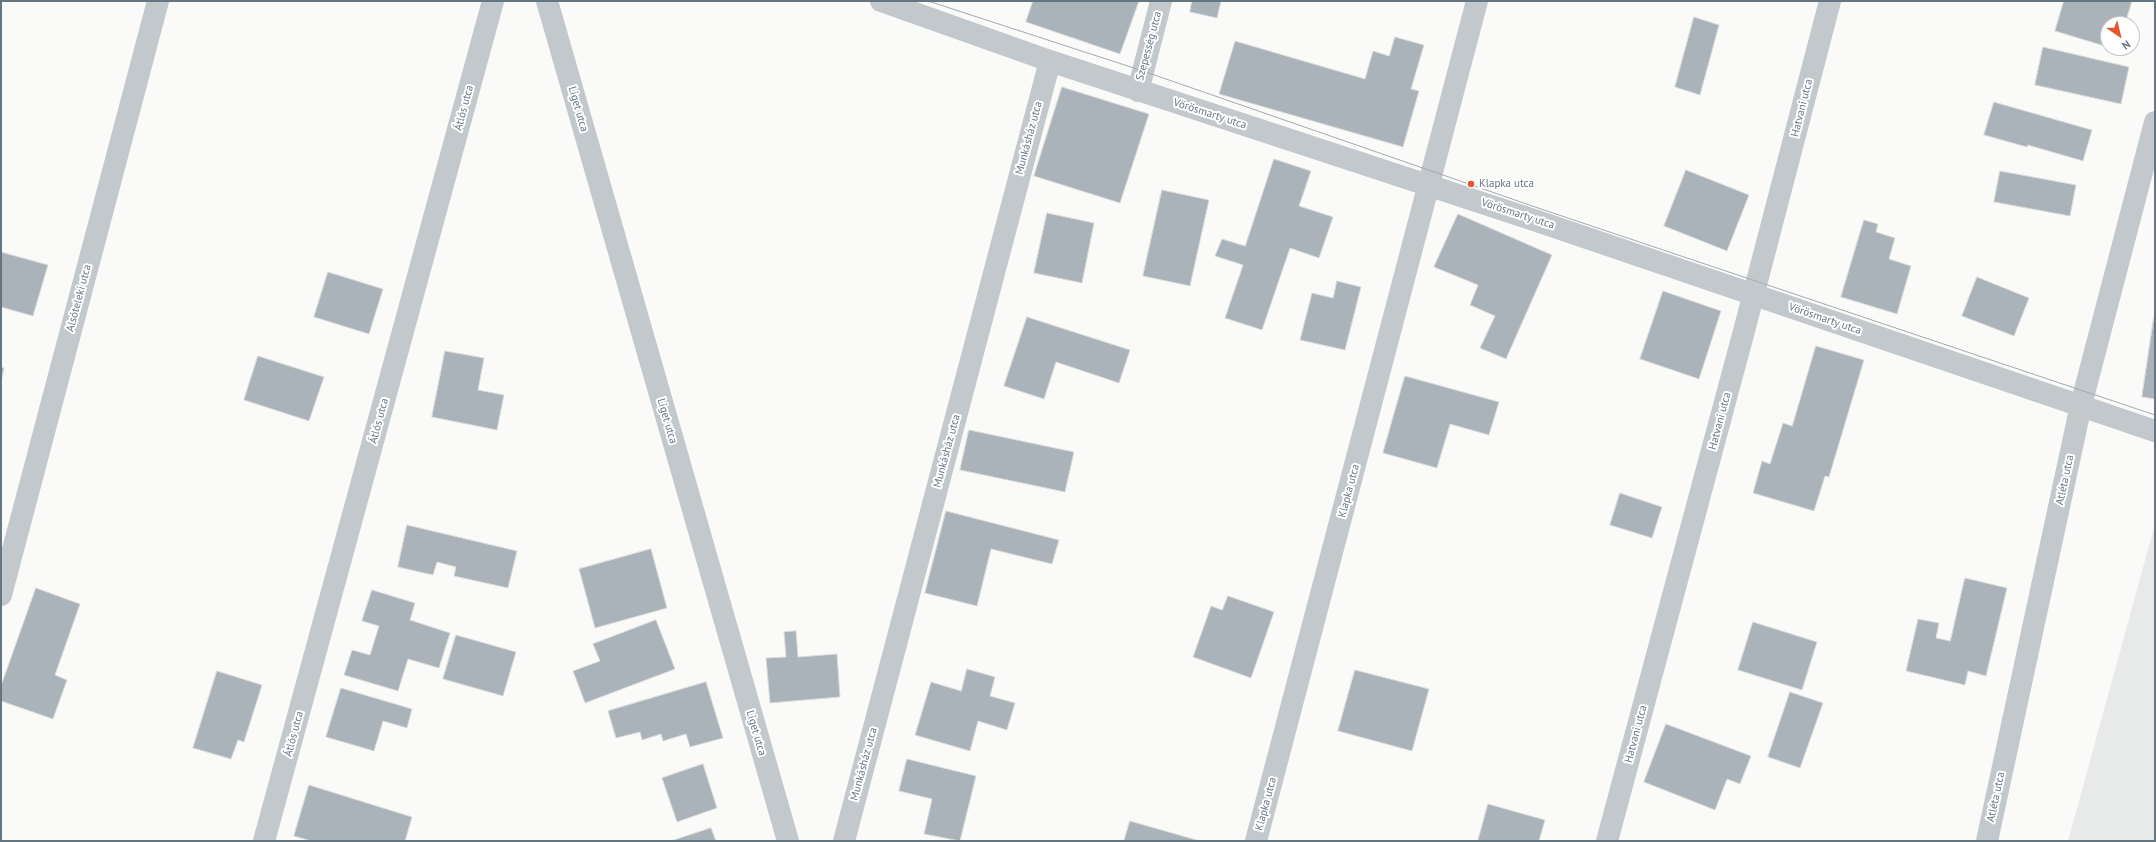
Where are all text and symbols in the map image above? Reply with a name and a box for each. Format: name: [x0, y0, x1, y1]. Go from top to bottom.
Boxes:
street label: Szepesség utca: [1133, 10, 1165, 82]
north arrow: [2100, 16, 2140, 56]
text: N: [2119, 37, 2133, 53]
street label: Hatvani utca: [1788, 78, 1816, 138]
street label: Átlós utca: [452, 84, 476, 132]
street label: Liget utca: [565, 85, 591, 133]
street label: Vörösmarty utca: [1172, 96, 1248, 132]
street label: Munkásház utca: [1013, 100, 1045, 176]
place label: Klapka utca: [1479, 177, 1534, 191]
marker: Klapka utca: [1466, 179, 1476, 189]
street label: Vörösmarty utca: [1480, 196, 1556, 232]
street label: Alsóteleki utca: [64, 263, 94, 333]
street label: Vörösmarty utca: [1787, 300, 1863, 338]
street label: Hatvani utca: [1706, 391, 1734, 451]
street label: Átlós utca: [367, 397, 391, 445]
street label: Liget utca: [654, 397, 680, 445]
street label: Munkásház utca: [931, 413, 963, 489]
street label: Atléta utca: [2053, 454, 2077, 506]
street label: Klapka utca: [1336, 463, 1362, 519]
street label: Hatvani utca: [1622, 704, 1650, 764]
street label: Liget utca: [743, 709, 769, 757]
street label: Átlós utca: [282, 710, 306, 758]
street label: Munkásház utca: [848, 726, 880, 802]
street label: Atléta utca: [1984, 771, 2008, 823]
street label: Klapka utca: [1253, 776, 1279, 832]

